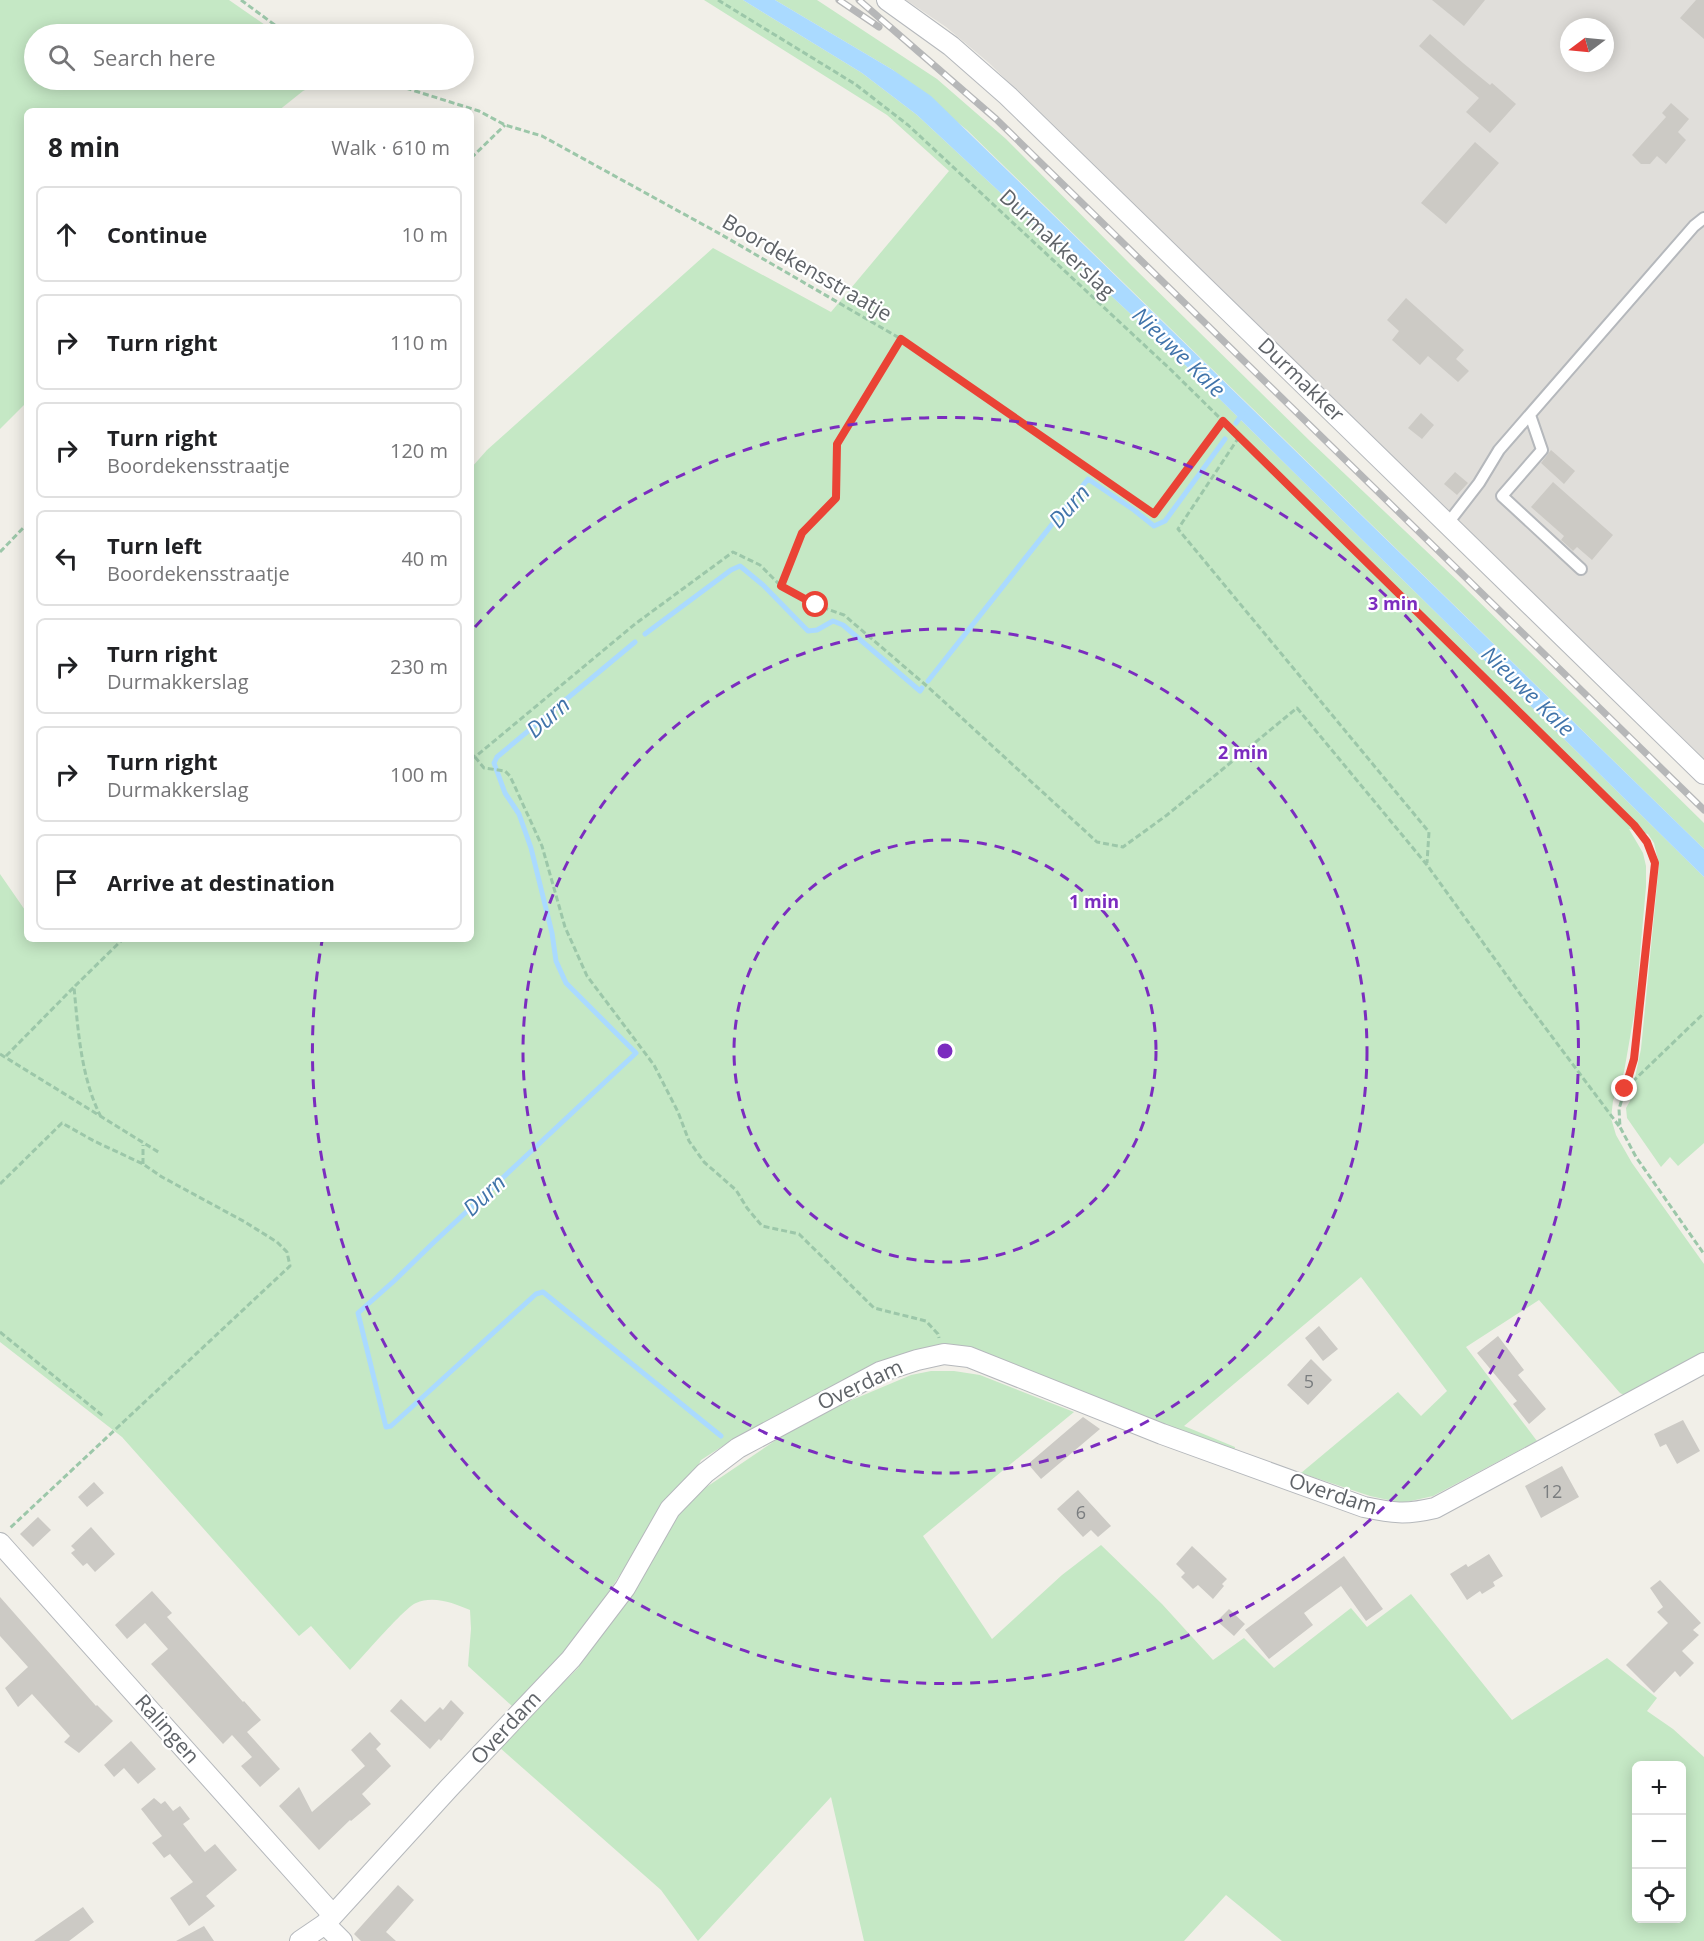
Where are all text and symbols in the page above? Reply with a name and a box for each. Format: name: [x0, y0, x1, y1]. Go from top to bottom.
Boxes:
north arrow: [1560, 18, 1614, 72]
search box: [24, 24, 474, 90]
icon: search: [45, 41, 78, 74]
text: Search here: [93, 42, 216, 72]
text: 8 min: [48, 129, 120, 165]
text: Walk · 610 m: [331, 134, 450, 161]
street label: Durmakkerslag: [994, 182, 1122, 304]
street label: Boordekensstraatje: [717, 207, 898, 327]
icon: ahead: [50, 218, 83, 251]
text: Continue: [107, 219, 207, 249]
text: 10 m: [401, 221, 448, 248]
water label: Nieuwe Kale: [1127, 299, 1233, 403]
icon: right: [50, 326, 83, 359]
text: Turn right: [107, 327, 218, 357]
text: 110 m: [390, 329, 448, 356]
street label: Durmakker: [1252, 331, 1351, 428]
text: Turn right: [107, 422, 218, 452]
icon: right: [50, 434, 83, 467]
text: 120 m: [390, 437, 448, 464]
text: Boordekensstraatje: [107, 452, 290, 479]
water label: Durn: [1041, 477, 1096, 533]
text: Turn left: [107, 530, 202, 560]
icon: left: [50, 542, 83, 575]
text: 40 m: [401, 545, 448, 572]
text: Boordekensstraatje: [107, 560, 290, 587]
route start: [802, 591, 828, 617]
text: 3 min: [1368, 591, 1418, 615]
text: Turn right: [107, 638, 218, 668]
water label: Nieuwe Kale: [1476, 638, 1582, 742]
icon: right: [50, 650, 83, 683]
text: 230 m: [390, 653, 448, 680]
text: Durmakkerslag: [107, 668, 249, 695]
water label: Durn: [519, 689, 576, 744]
text: 2 min: [1218, 740, 1268, 764]
text: Turn right: [107, 746, 218, 776]
icon: right: [50, 758, 83, 791]
text: 100 m: [390, 761, 448, 788]
text: Durmakkerslag: [107, 776, 249, 803]
icon: arrive: [50, 866, 83, 899]
text: Arrive at destination: [107, 867, 335, 897]
text: 1 min: [1069, 889, 1119, 913]
centre of rings: [935, 1041, 955, 1061]
route end: [1611, 1075, 1637, 1101]
water label: Durn: [455, 1167, 511, 1222]
street label: Overdam: [812, 1352, 907, 1416]
house number: 5: [1304, 1369, 1314, 1393]
street label: Overdam: [1286, 1466, 1381, 1520]
house number: 12: [1542, 1479, 1562, 1503]
house number: 6: [1076, 1500, 1086, 1524]
street label: Overdam: [464, 1684, 547, 1770]
street label: Ralingen: [129, 1688, 206, 1769]
map controls: [1632, 1761, 1686, 1923]
button: +: [1632, 1761, 1686, 1815]
button: −: [1632, 1815, 1686, 1869]
button: locate: [1632, 1869, 1686, 1923]

